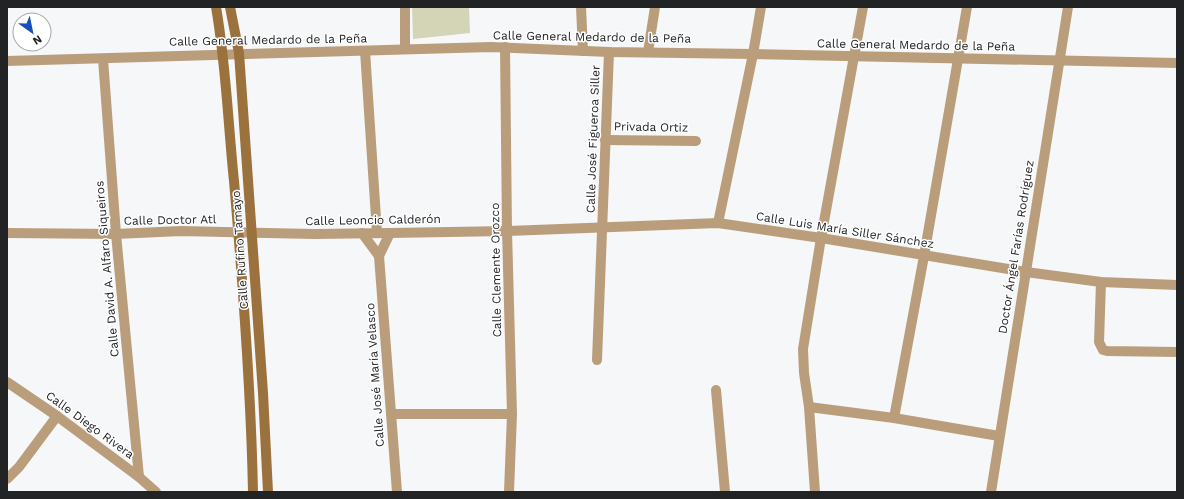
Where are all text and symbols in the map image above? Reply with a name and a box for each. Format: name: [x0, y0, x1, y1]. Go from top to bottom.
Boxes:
north arrow: [12, 12, 52, 52]
street label: Calle General Medardo de la Peña: [493, 28, 691, 46]
street label: Calle General Medardo de la Peña: [169, 31, 367, 49]
text: N: [30, 32, 44, 48]
street label: Calle General Medardo de la Peña: [817, 36, 1015, 54]
street label: Calle José Figueroa Siller: [583, 65, 603, 213]
street label: Privada Ortiz: [614, 119, 688, 135]
street label: Doctor Ángel Farías Rodríguez: [995, 159, 1037, 335]
street label: Calle David A. Alfaro Siqueiros: [92, 180, 122, 358]
street label: Calle Rufino Tamayo: [229, 190, 251, 310]
street label: Calle Clemente Orozco: [488, 202, 504, 338]
street label: Calle Luis María Siller Sánchez: [755, 209, 935, 251]
street label: Calle Doctor Atl: [124, 212, 217, 228]
street label: Calle Leoncio Calderón: [305, 212, 441, 228]
street label: Calle José María Velasco: [363, 302, 387, 448]
street label: Calle Diego Rivera: [43, 388, 137, 462]

